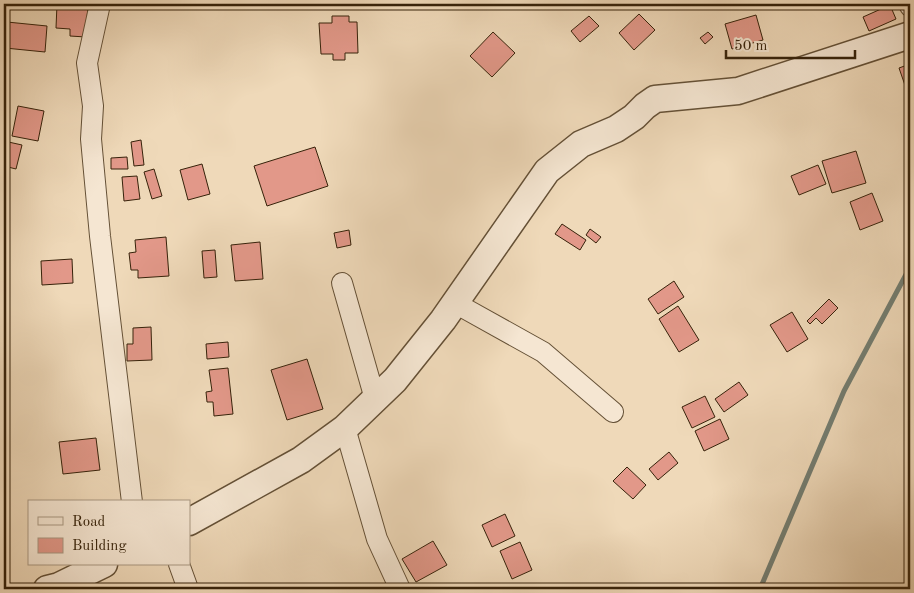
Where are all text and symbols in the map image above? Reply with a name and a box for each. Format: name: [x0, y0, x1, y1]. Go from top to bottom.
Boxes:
scale bar: [726, 28, 855, 60]
text: 50 m: [734, 39, 768, 54]
legend: [28, 500, 190, 566]
text: Road: [72, 515, 106, 530]
text: Building: [72, 539, 127, 554]

